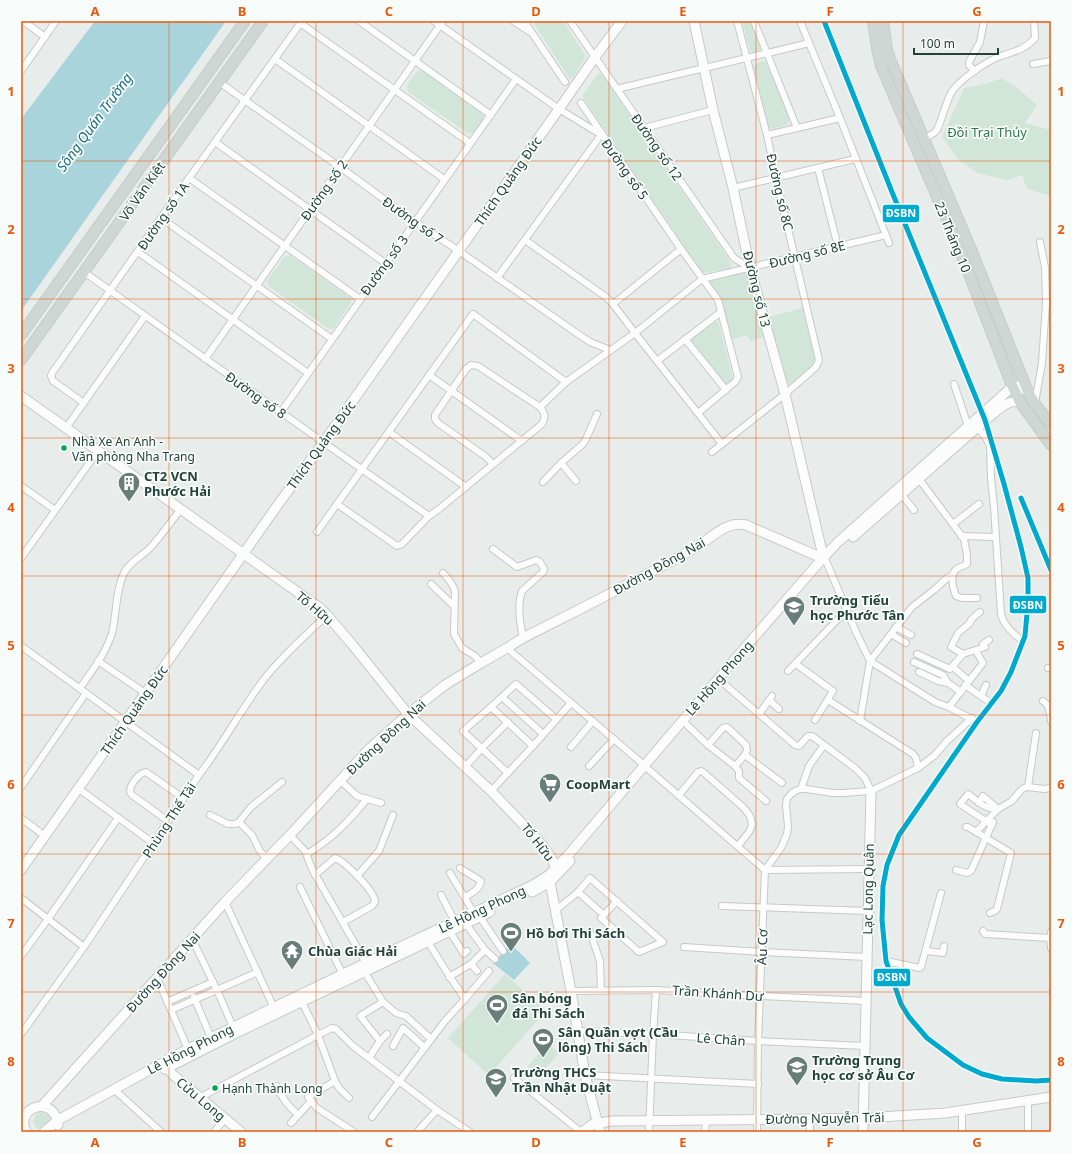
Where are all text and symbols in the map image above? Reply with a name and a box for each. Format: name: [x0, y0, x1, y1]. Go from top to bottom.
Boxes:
text: A: [91, 2, 100, 20]
text: B: [238, 2, 246, 20]
text: C: [385, 2, 393, 20]
text: D: [531, 2, 541, 20]
text: E: [679, 2, 687, 20]
text: F: [826, 2, 834, 20]
text: G: [972, 2, 982, 20]
scale bar: [914, 30, 998, 56]
text: 100 m: [920, 35, 955, 52]
water label: Sông Quán Trường: [52, 69, 136, 175]
text: 1: [7, 82, 15, 100]
text: 1: [1057, 82, 1065, 100]
street label: Đường số 12: [627, 110, 687, 184]
park label: Đồi Trại Thủy: [947, 123, 1027, 141]
street label: Thích Quảng Đức: [470, 133, 546, 229]
street label: Đường số 5: [597, 135, 653, 203]
street label: Đường số 8C: [762, 152, 798, 232]
street label: Đường số 2: [296, 156, 352, 224]
street label: Võ Văn Kiệt: [115, 158, 169, 224]
street label: Đường số 1A: [133, 178, 193, 253]
street label: Đường số 7: [379, 192, 447, 248]
street label: 23 Tháng 10: [931, 199, 975, 275]
line badge: ĐSBN: [882, 204, 920, 223]
text: ĐSBN: [886, 205, 916, 220]
text: 2: [7, 220, 15, 238]
text: 2: [1057, 220, 1065, 238]
street label: Đường số 3: [356, 231, 412, 299]
street label: Đường số 8E: [767, 236, 847, 272]
street label: Đường số 13: [739, 249, 775, 329]
text: 3: [7, 359, 15, 377]
text: 3: [1057, 359, 1065, 377]
street label: Đường số 8: [222, 367, 290, 423]
street label: Thích Quảng Đức: [283, 397, 359, 493]
place label: Nhà Xe An Anh - Văn phòng Nha Trang: [72, 433, 195, 465]
marker: Nhà Xe An Anh - Văn phòng Nha Trang: [59, 443, 69, 453]
place label: CT2 VCN Phước Hải: [144, 467, 211, 500]
building icon: CT2 VCN Phước Hải: [116, 470, 142, 503]
text: 4: [7, 498, 15, 516]
text: 4: [1057, 498, 1065, 516]
street label: Đường Đồng Nai: [610, 533, 708, 599]
street label: Tố Hữu: [292, 587, 338, 629]
place label: Trường Tiểu học Phước Tân: [810, 591, 905, 624]
school or university icon: Trường Tiểu học Phước Tân: [781, 594, 807, 627]
line badge: ĐSBN: [1009, 595, 1047, 614]
text: ĐSBN: [1013, 597, 1043, 612]
text: 5: [7, 636, 15, 654]
text: 5: [1057, 636, 1065, 654]
street label: Lê Hồng Phong: [681, 637, 757, 719]
street label: Thích Quảng Đức: [96, 662, 172, 758]
street label: Đường Đồng Nai: [342, 695, 430, 779]
supermarket icon: CoopMart: [537, 771, 563, 804]
text: 6: [7, 775, 15, 793]
place label: CoopMart: [566, 775, 631, 793]
text: 6: [1057, 775, 1065, 793]
street label: Phùng Thế Tài: [138, 779, 200, 861]
street label: Tố Hữu: [517, 819, 559, 865]
street label: Lạc Long Quân: [858, 843, 878, 935]
street label: Lê Hồng Phong: [435, 881, 529, 937]
text: 7: [7, 914, 15, 932]
text: 7: [1057, 914, 1065, 932]
sports icon: Hồ bơi Thi Sách: [498, 920, 524, 953]
place label: Hồ bơi Thi Sách: [526, 924, 625, 942]
street label: Đường Đồng Nai: [122, 928, 204, 1016]
street label: Âu Cơ: [752, 928, 772, 965]
temple icon: Chùa Giác Hải: [279, 938, 305, 971]
place label: Chùa Giác Hải: [308, 942, 397, 960]
line badge: ĐSBN: [873, 968, 911, 987]
text: ĐSBN: [877, 969, 907, 984]
street label: Trần Khánh Dư: [672, 981, 765, 1005]
place label: Sân bóng đá Thi Sách: [512, 989, 585, 1022]
sports icon: Sân bóng đá Thi Sách: [484, 992, 510, 1025]
street label: Lê Hồng Phong: [144, 1020, 236, 1078]
place label: Sân Quần vợt (Cầu lông) Thi Sách: [558, 1023, 678, 1056]
sports icon: Sân Quần vợt (Cầu lông) Thi Sách: [530, 1026, 556, 1059]
street label: Lê Chân: [696, 1028, 746, 1050]
place label: Trường Trung học cơ sở Âu Cơ: [812, 1051, 916, 1084]
text: 8: [7, 1052, 15, 1070]
text: 8: [1057, 1052, 1065, 1070]
school or university icon: Trường Trung học cơ sở Âu Cơ: [784, 1054, 810, 1087]
place label: Trường THCS Trần Nhật Duật: [512, 1063, 612, 1096]
school or university icon: Trường THCS Trần Nhật Duật: [483, 1066, 509, 1099]
street label: Cửu Long: [173, 1073, 229, 1125]
place label: Hạnh Thành Long: [222, 1080, 323, 1097]
marker: Hạnh Thành Long: [210, 1083, 220, 1093]
street label: Đường Nguyễn Trãi: [765, 1108, 885, 1128]
text: A: [91, 1133, 100, 1151]
text: B: [238, 1133, 246, 1151]
text: C: [385, 1133, 393, 1151]
text: D: [531, 1133, 541, 1151]
text: E: [679, 1133, 687, 1151]
text: F: [826, 1133, 834, 1151]
text: G: [972, 1133, 982, 1151]

